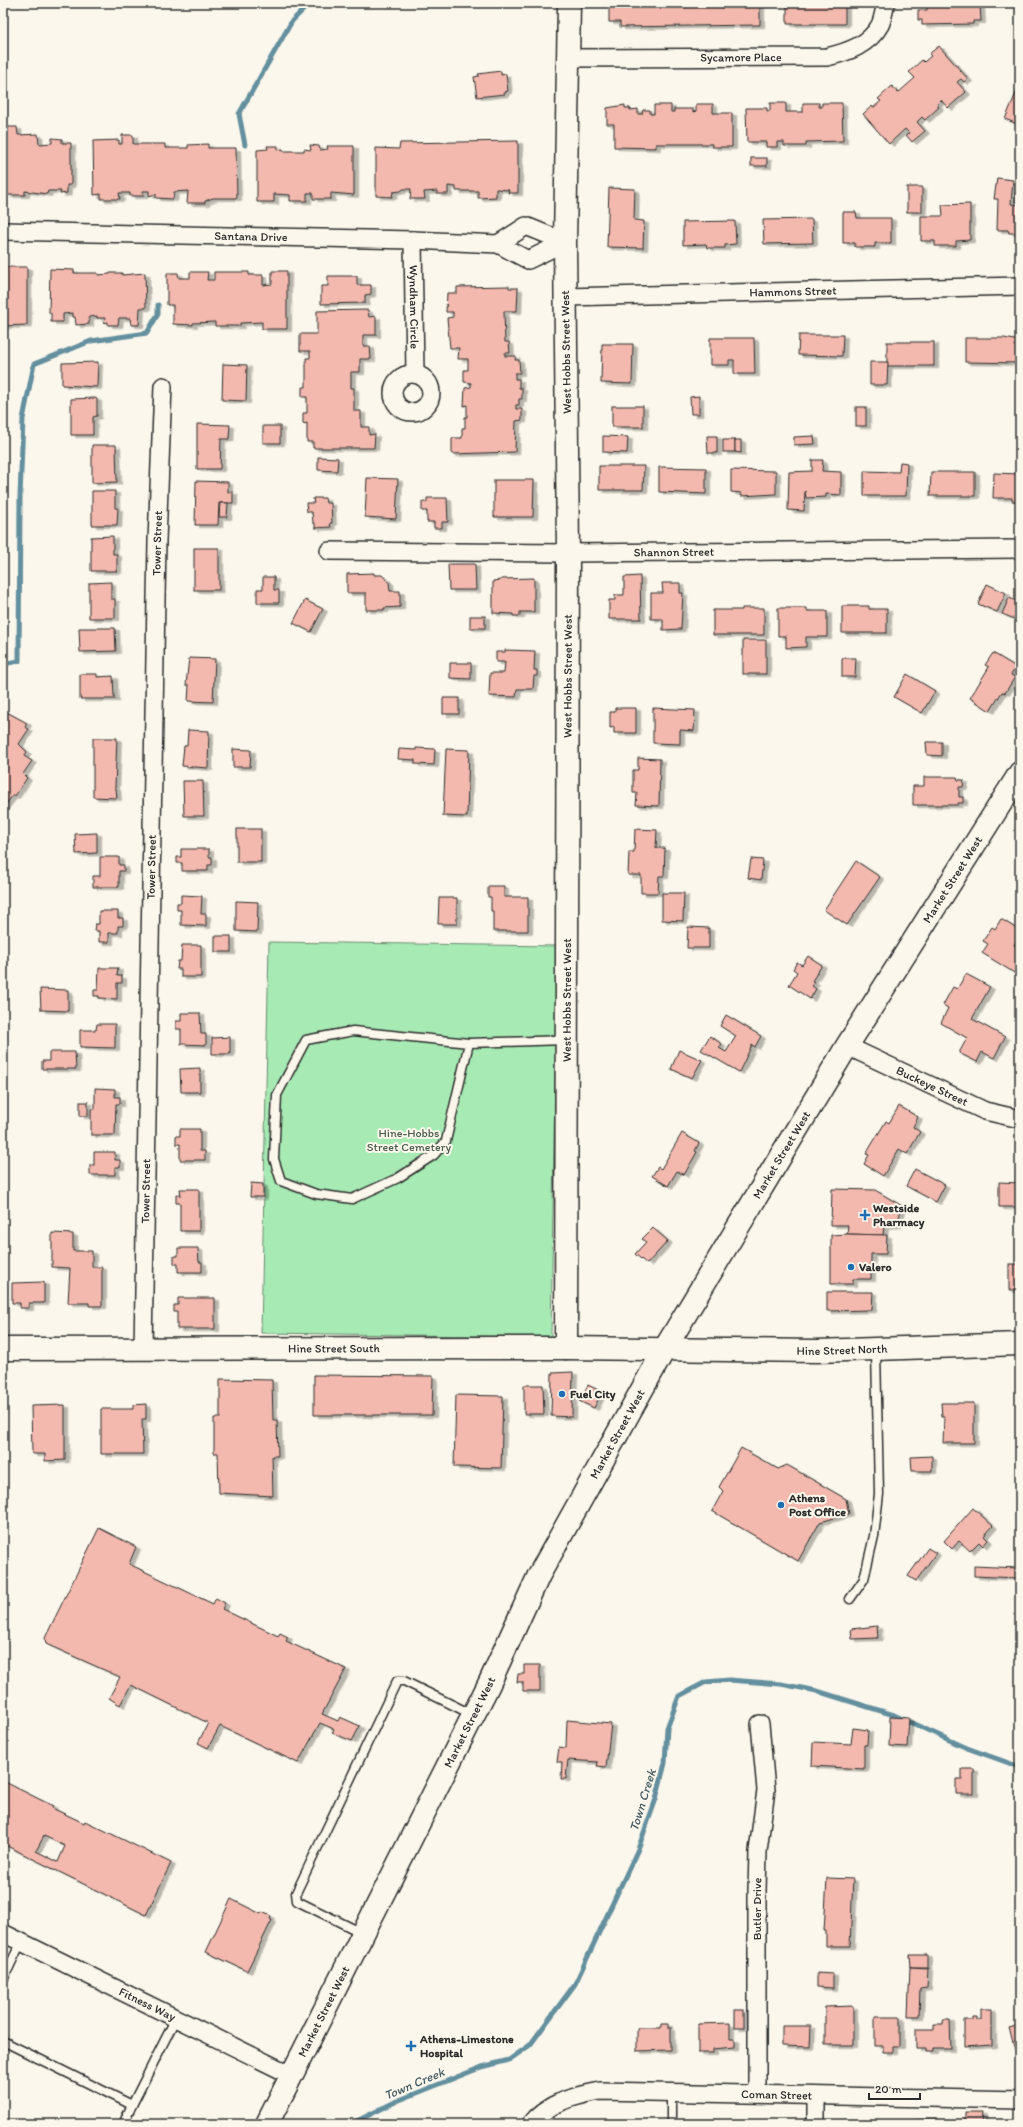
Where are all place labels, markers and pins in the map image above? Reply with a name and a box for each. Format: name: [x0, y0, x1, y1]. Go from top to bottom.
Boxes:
place label: Westside Pharmacy: [873, 1201, 925, 1230]
marker: Westside Pharmacy: [860, 1210, 870, 1220]
place label: Valero: [859, 1260, 892, 1274]
marker: Valero: [846, 1262, 856, 1272]
place label: Fuel City: [570, 1387, 616, 1402]
marker: Fuel City: [557, 1389, 567, 1399]
place label: Athens Post Office: [788, 1491, 846, 1519]
marker: Athens Post Office: [776, 1500, 786, 1510]
place label: Athens-Limestone Hospital: [419, 2032, 514, 2061]
marker: Athens-Limestone Hospital: [405, 2040, 417, 2052]

